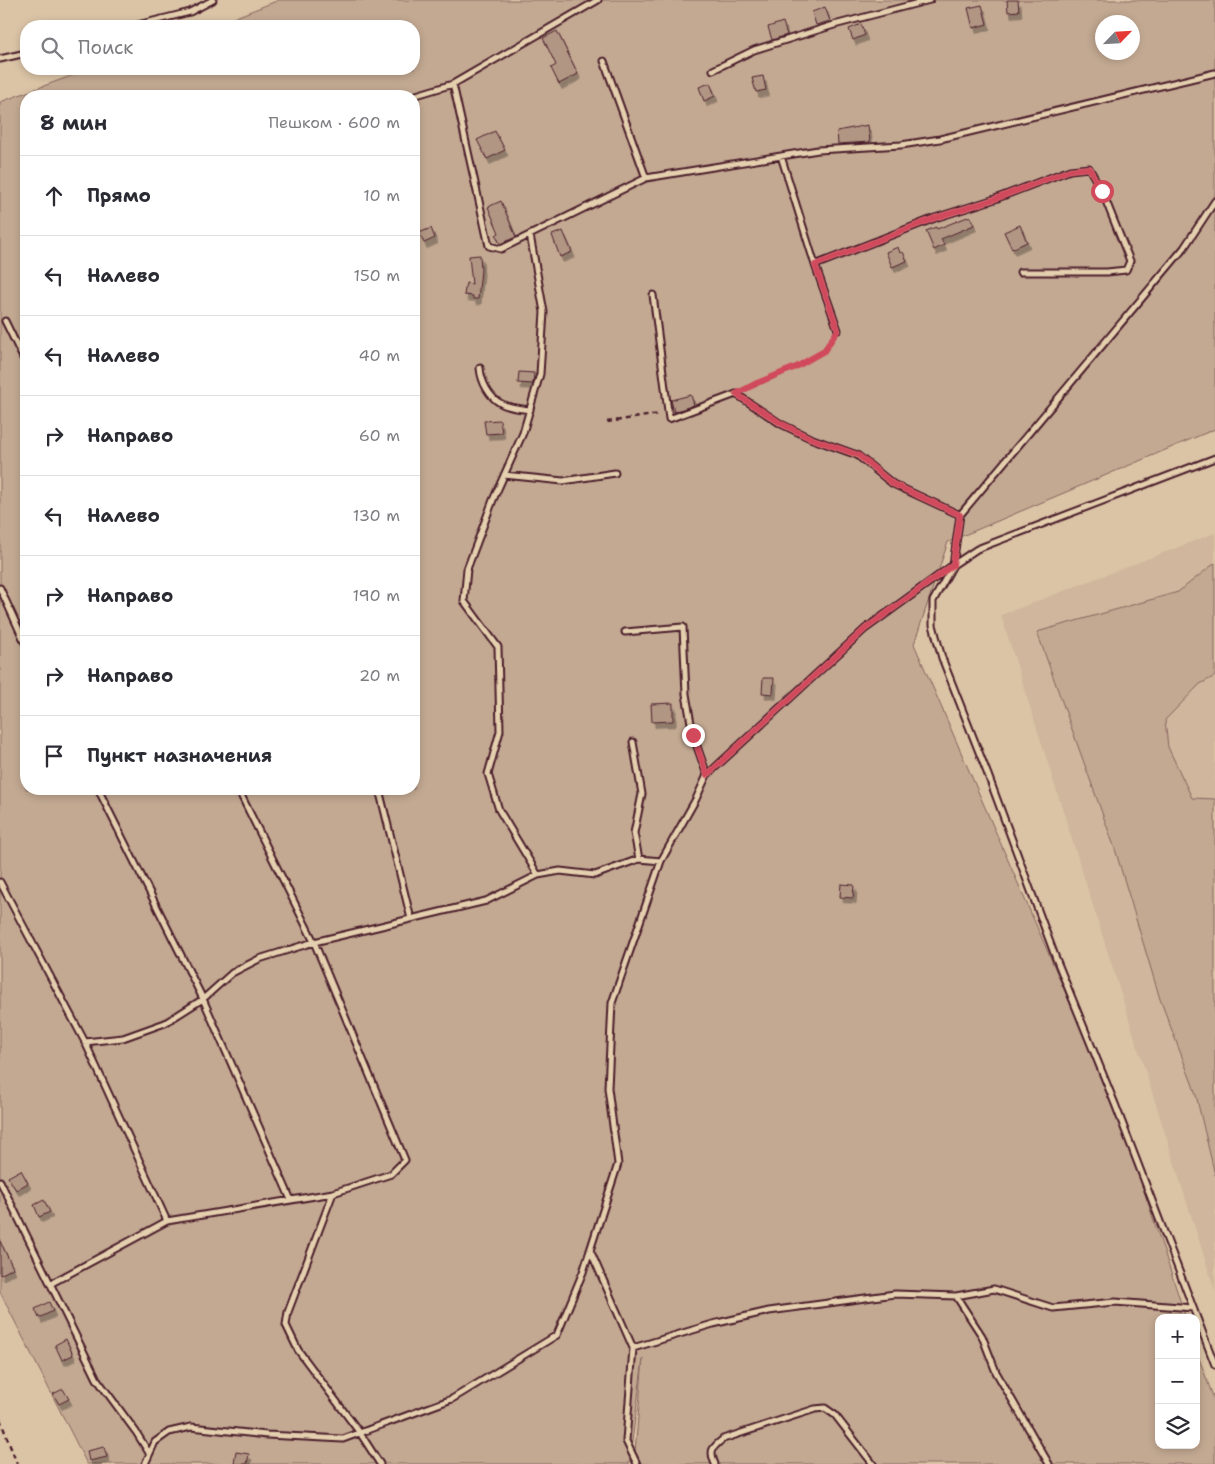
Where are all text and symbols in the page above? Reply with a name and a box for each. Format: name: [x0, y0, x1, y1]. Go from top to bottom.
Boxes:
north arrow: [1095, 15, 1140, 60]
search box: [20, 20, 420, 75]
icon: search: [38, 34, 66, 62]
text: Поиск: [78, 35, 133, 60]
text: 8 мин: [40, 109, 107, 137]
text: Пешком · 600 m: [268, 112, 400, 133]
route start: [1091, 180, 1114, 203]
icon: ahead: [40, 182, 68, 210]
text: Прямо: [87, 183, 151, 208]
text: 10 m: [363, 185, 400, 206]
icon: left: [40, 262, 68, 290]
text: Налево: [87, 263, 160, 288]
text: 150 m: [353, 265, 400, 286]
icon: left: [40, 342, 68, 370]
text: Налево: [87, 343, 160, 368]
text: 40 m: [358, 345, 400, 366]
icon: right: [40, 422, 68, 450]
text: Направо: [87, 423, 173, 448]
text: 60 m: [359, 425, 400, 446]
icon: left: [40, 502, 68, 530]
text: Налево: [87, 503, 160, 528]
text: 130 m: [353, 505, 400, 526]
icon: right: [40, 582, 68, 610]
text: Направо: [87, 583, 173, 608]
text: 190 m: [353, 585, 400, 606]
icon: right: [40, 662, 68, 690]
text: Направо: [87, 663, 173, 688]
text: 20 m: [359, 665, 400, 686]
route end: [682, 724, 705, 747]
icon: arrive: [40, 742, 68, 770]
text: Пункт назначения: [87, 743, 272, 768]
map controls: [1155, 1314, 1200, 1449]
button: +: [1155, 1314, 1200, 1359]
button: −: [1155, 1359, 1200, 1404]
button: layers: [1155, 1404, 1200, 1449]

